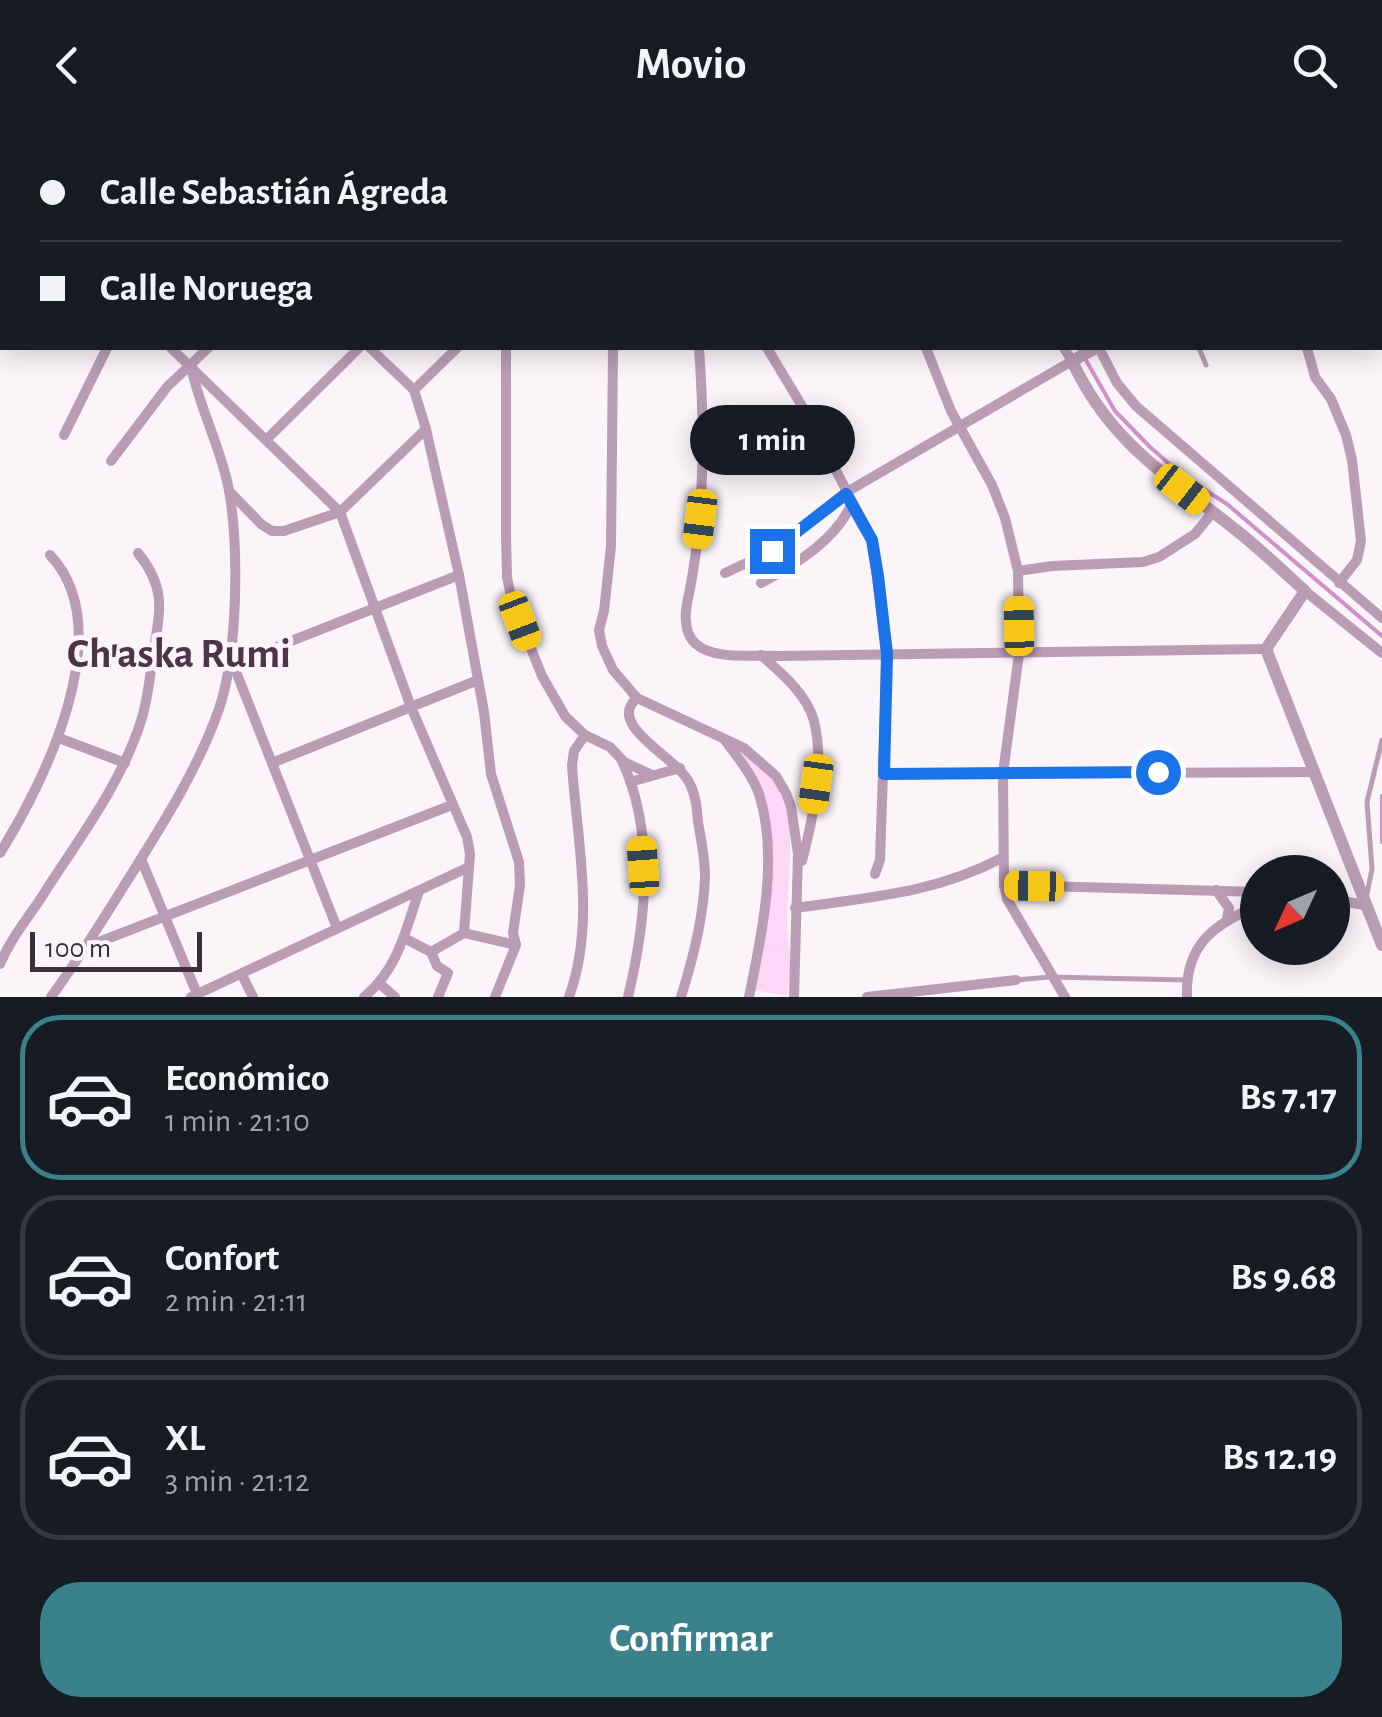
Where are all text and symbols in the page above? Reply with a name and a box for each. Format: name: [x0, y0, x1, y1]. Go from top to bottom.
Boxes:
icon: back: [40, 38, 95, 93]
icon: search: [1287, 38, 1342, 93]
text: Movio: [636, 42, 746, 87]
text: Calle Sebastián Ágreda: [100, 174, 448, 212]
text: Calle Noruega: [100, 270, 313, 308]
callout: 1 min: [690, 406, 854, 476]
text: 1 min: [739, 424, 806, 456]
car: [1149, 459, 1215, 519]
car: [681, 487, 719, 551]
route end: [750, 529, 795, 574]
car: [495, 588, 545, 654]
car: [1003, 596, 1035, 656]
district label: Ch'aska Rumi: [67, 633, 291, 675]
route start: [1136, 750, 1181, 795]
car: [797, 752, 835, 816]
car: [626, 835, 660, 897]
north arrow: [1240, 855, 1350, 965]
map controls: [1240, 855, 1350, 965]
car: [1004, 870, 1064, 902]
scale bar: [30, 927, 202, 971]
text: 100 m: [45, 935, 111, 963]
icon: car: [45, 1053, 135, 1143]
text: Económico: [165, 1060, 329, 1098]
text: Bs 7.17: [1239, 1079, 1337, 1117]
text: 1 min · 21:10: [165, 1105, 310, 1137]
icon: car: [45, 1233, 135, 1323]
text: Confort: [165, 1240, 279, 1278]
text: Bs 9.68: [1231, 1259, 1337, 1297]
text: 2 min · 21:11: [165, 1285, 308, 1317]
icon: car: [45, 1413, 135, 1503]
text: XL: [165, 1420, 205, 1458]
text: Bs 12.19: [1222, 1439, 1337, 1477]
text: 3 min · 21:12: [165, 1465, 310, 1497]
button: Confirmar: [40, 1582, 1342, 1697]

